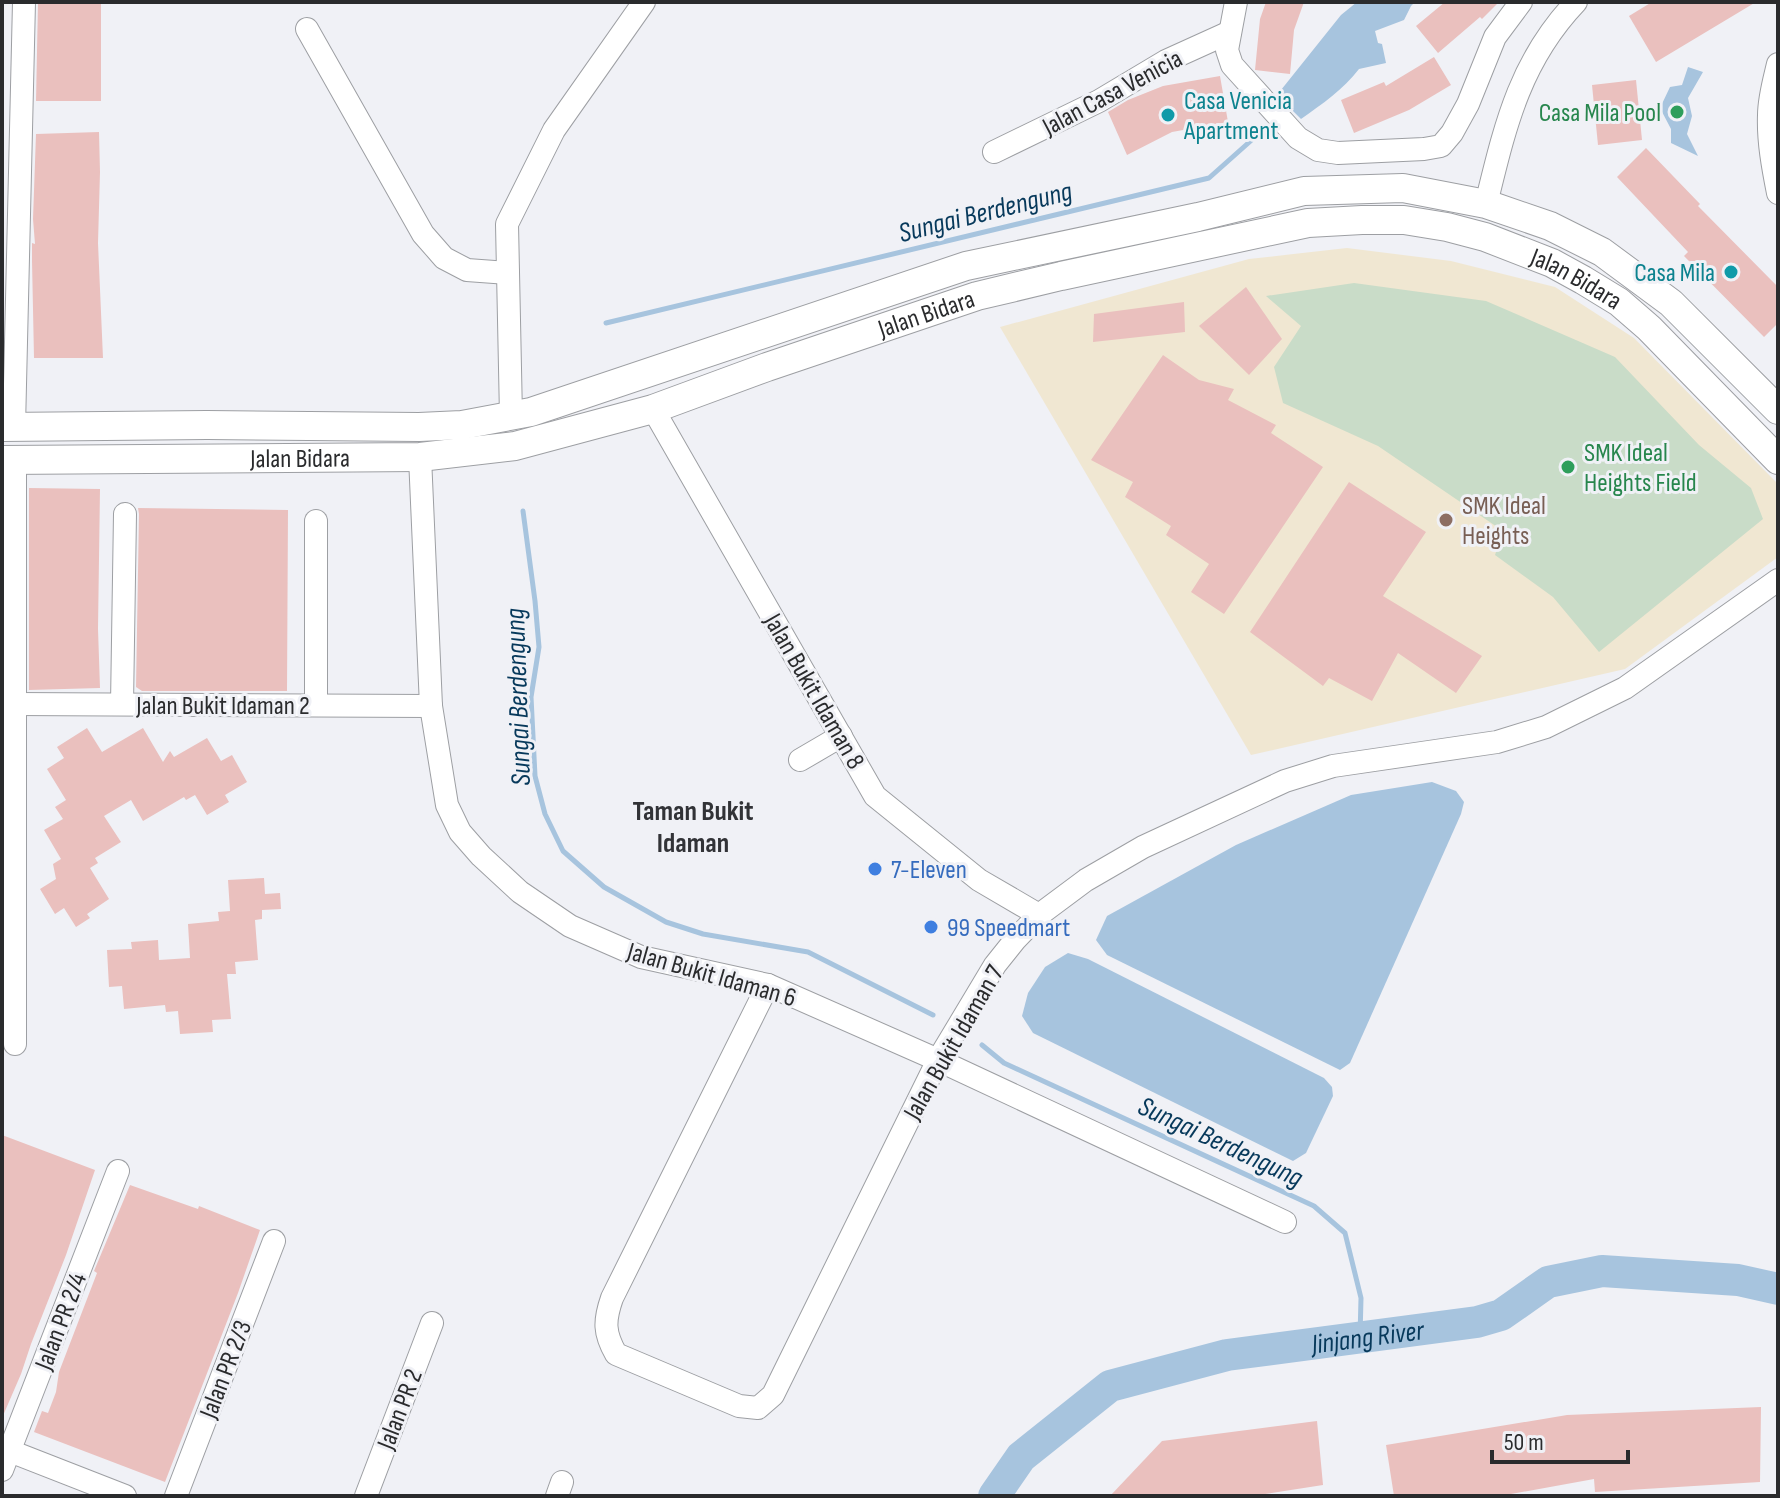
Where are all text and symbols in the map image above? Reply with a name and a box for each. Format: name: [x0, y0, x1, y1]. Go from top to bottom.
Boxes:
street label: Jalan Casa Venicia: [1037, 44, 1188, 144]
place label: Casa Venicia Apartment: [1183, 86, 1292, 147]
place label: Casa Mila Pool: [1539, 98, 1661, 129]
marker: Casa Mila Pool: [1668, 103, 1686, 121]
marker: Casa Venicia Apartment: [1159, 106, 1177, 124]
water label: Sungai Berdengung: [895, 175, 1076, 250]
street label: Jalan Bidara: [1525, 242, 1627, 317]
place label: Casa Mila: [1634, 258, 1715, 289]
marker: Casa Mila: [1722, 263, 1740, 281]
street label: Jalan Bidara: [873, 284, 979, 346]
place label: SMK Ideal Heights Field: [1584, 438, 1697, 499]
street label: Jalan Bidara: [249, 444, 350, 475]
marker: SMK Ideal Heights Field: [1559, 458, 1577, 476]
place label: SMK Ideal Heights: [1462, 491, 1546, 552]
marker: SMK Ideal Heights: [1437, 511, 1455, 529]
water label: Sungai Berdengung: [499, 607, 538, 786]
street label: Jalan Bukit Idaman 8: [756, 608, 871, 775]
street label: Jalan Bukit Idaman 2: [135, 691, 310, 722]
district label: Taman Bukit Idaman: [632, 795, 754, 860]
place label: 7-Eleven: [891, 855, 967, 886]
marker: 7-Eleven: [866, 860, 884, 878]
place label: 99 Speedmart: [947, 913, 1070, 944]
marker: 99 Speedmart: [922, 918, 940, 936]
street label: Jalan Bukit Idaman 6: [623, 936, 800, 1014]
street label: Jalan Bukit Idaman 7: [897, 959, 1011, 1126]
water label: Sungai Berdengung: [1133, 1090, 1308, 1195]
street label: Jalan PR 2/4: [28, 1269, 94, 1375]
water label: Jinjang River: [1307, 1314, 1427, 1362]
street label: Jalan PR 2/3: [193, 1316, 259, 1424]
street label: Jalan PR 2: [371, 1365, 430, 1455]
scale bar: [1492, 1414, 1628, 1464]
text: 50 m: [1504, 1428, 1544, 1457]

